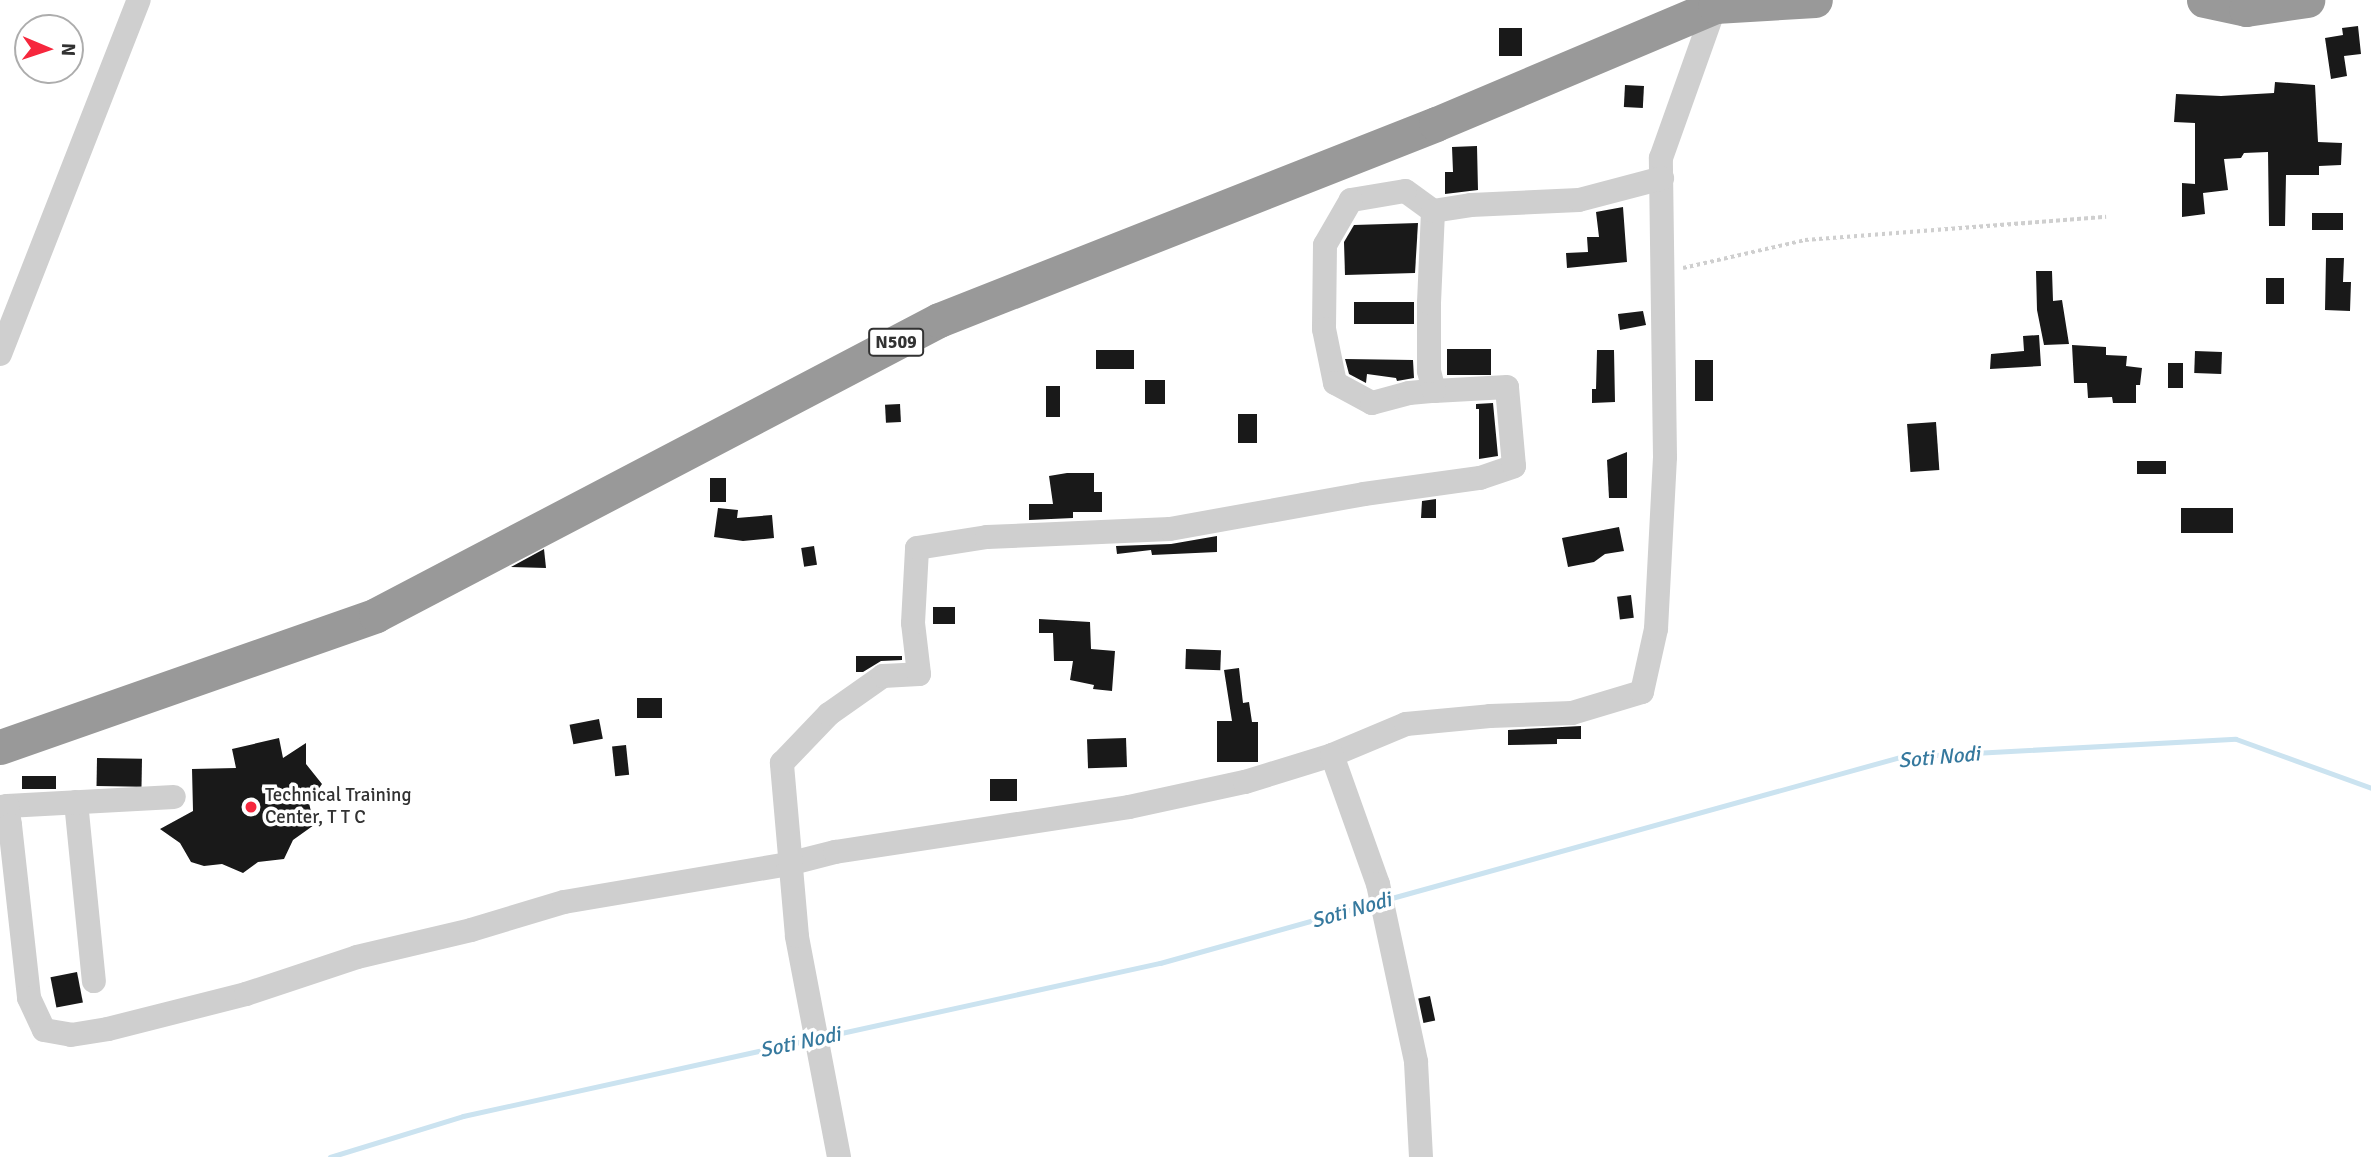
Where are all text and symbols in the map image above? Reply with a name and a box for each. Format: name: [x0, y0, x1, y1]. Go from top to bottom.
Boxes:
north arrow: [14, 14, 84, 84]
text: N: [56, 43, 80, 57]
road number: N509: [868, 328, 924, 356]
water label: Soti Nodi: [1897, 741, 1981, 773]
place label: Technical Training Center, T T C: [265, 785, 411, 829]
marker: Technical Training Center, T T C: [243, 799, 259, 815]
water label: Soti Nodi: [1308, 887, 1394, 933]
water label: Soti Nodi: [757, 1021, 843, 1063]

